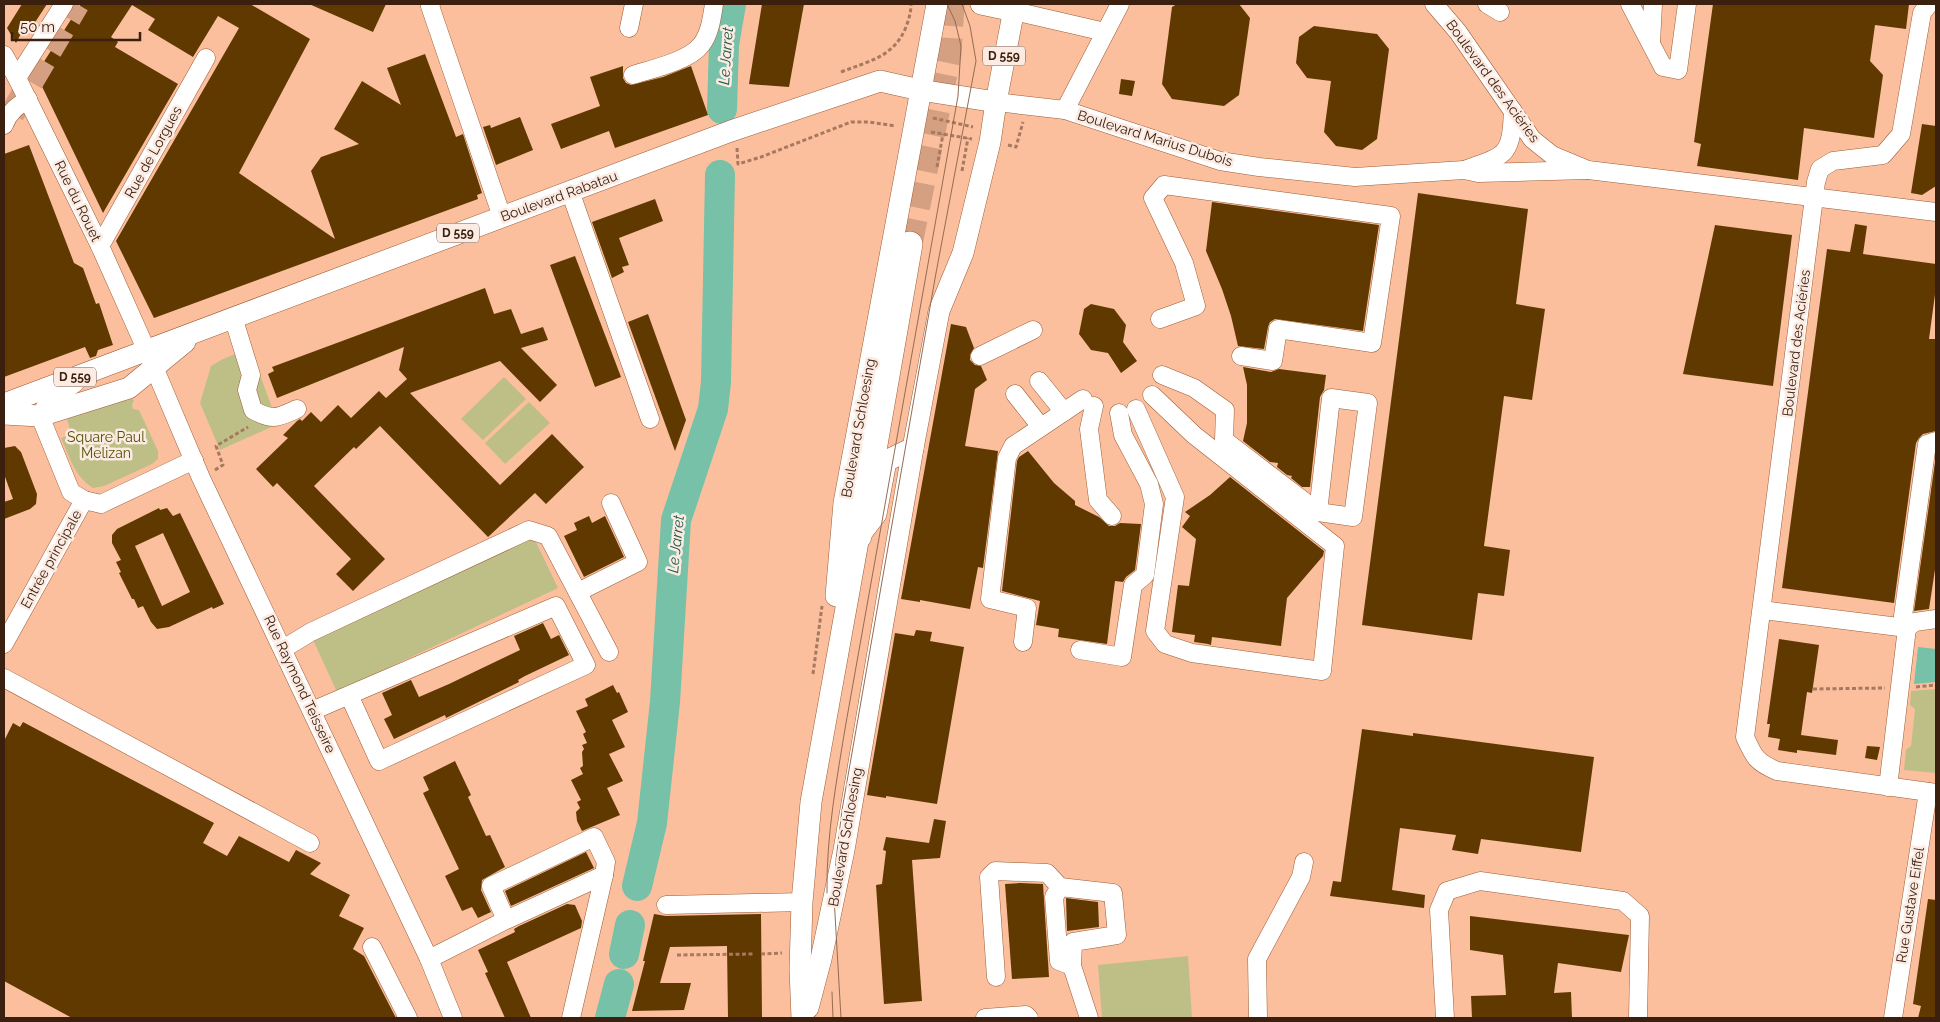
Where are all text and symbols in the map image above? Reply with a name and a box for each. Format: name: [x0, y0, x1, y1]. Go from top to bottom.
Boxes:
scale bar: [12, 10, 140, 42]
street label: Boulevard des Aciéries: [1443, 17, 1543, 146]
text: 50 m: [20, 18, 55, 36]
water label: Le Jarret: [715, 26, 737, 86]
road number: D 559: [983, 46, 1025, 66]
street label: Rue de Lorgues: [121, 103, 185, 201]
street label: Boulevard Marius Dubois: [1076, 107, 1235, 169]
street label: Rue du Rouet: [51, 158, 105, 244]
street label: Boulevard Rabatau: [498, 167, 620, 225]
road number: D 559: [437, 224, 479, 242]
street label: Boulevard des Aciéries: [1779, 269, 1813, 417]
street label: Boulevard Schloesing: [838, 357, 878, 499]
road number: D 559: [54, 368, 96, 387]
park label: Square Paul Melizan: [67, 429, 145, 461]
street label: Entrée principale: [17, 507, 85, 611]
water label: Le Jarret: [664, 514, 688, 574]
street label: Rue Raymond Teisseire: [261, 612, 339, 756]
street label: Boulevard Schloesing: [825, 766, 865, 908]
street label: Rue Gustave Eiffel: [1893, 846, 1927, 964]

